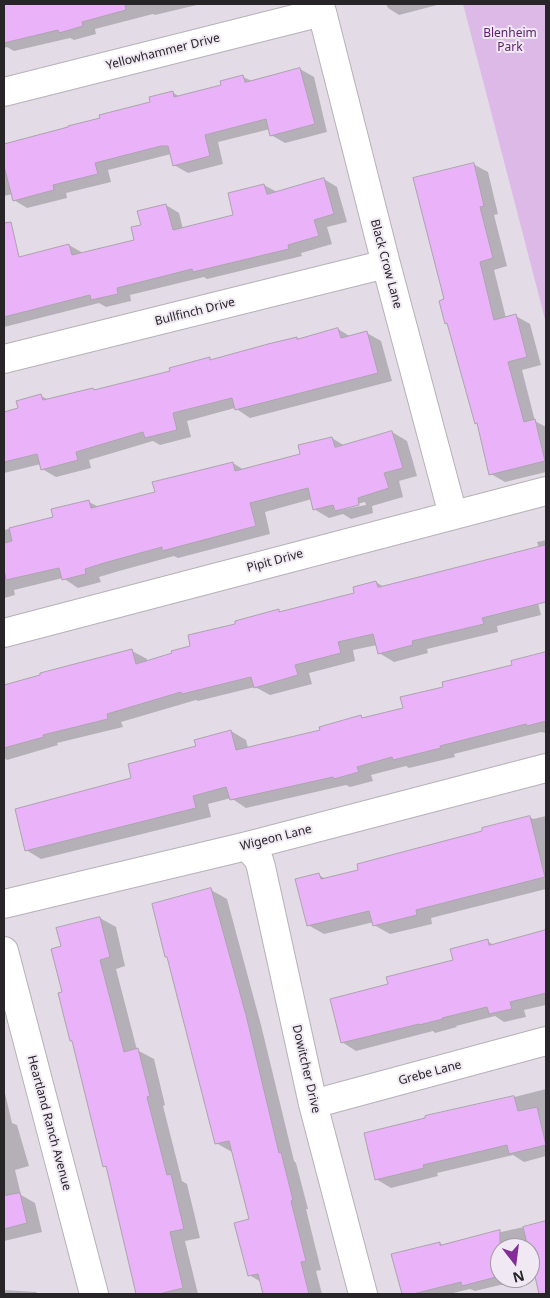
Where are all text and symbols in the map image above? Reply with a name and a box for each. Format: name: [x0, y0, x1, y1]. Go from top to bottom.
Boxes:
park label: Blenheim Park: [483, 27, 537, 55]
street label: Yellowhammer Drive: [105, 31, 221, 73]
street label: Black Crow Lane: [367, 218, 405, 310]
street label: Bullfinch Drive: [153, 295, 237, 329]
street label: Pipit Drive: [245, 547, 305, 575]
street label: Wigeon Lane: [239, 822, 313, 854]
street label: Dowitcher Drive: [289, 1023, 323, 1115]
street label: Heartland Ranch Avenue: [24, 1054, 74, 1192]
street label: Grebe Lane: [397, 1058, 463, 1088]
north arrow: [490, 1238, 540, 1288]
text: N: [511, 1266, 527, 1288]

